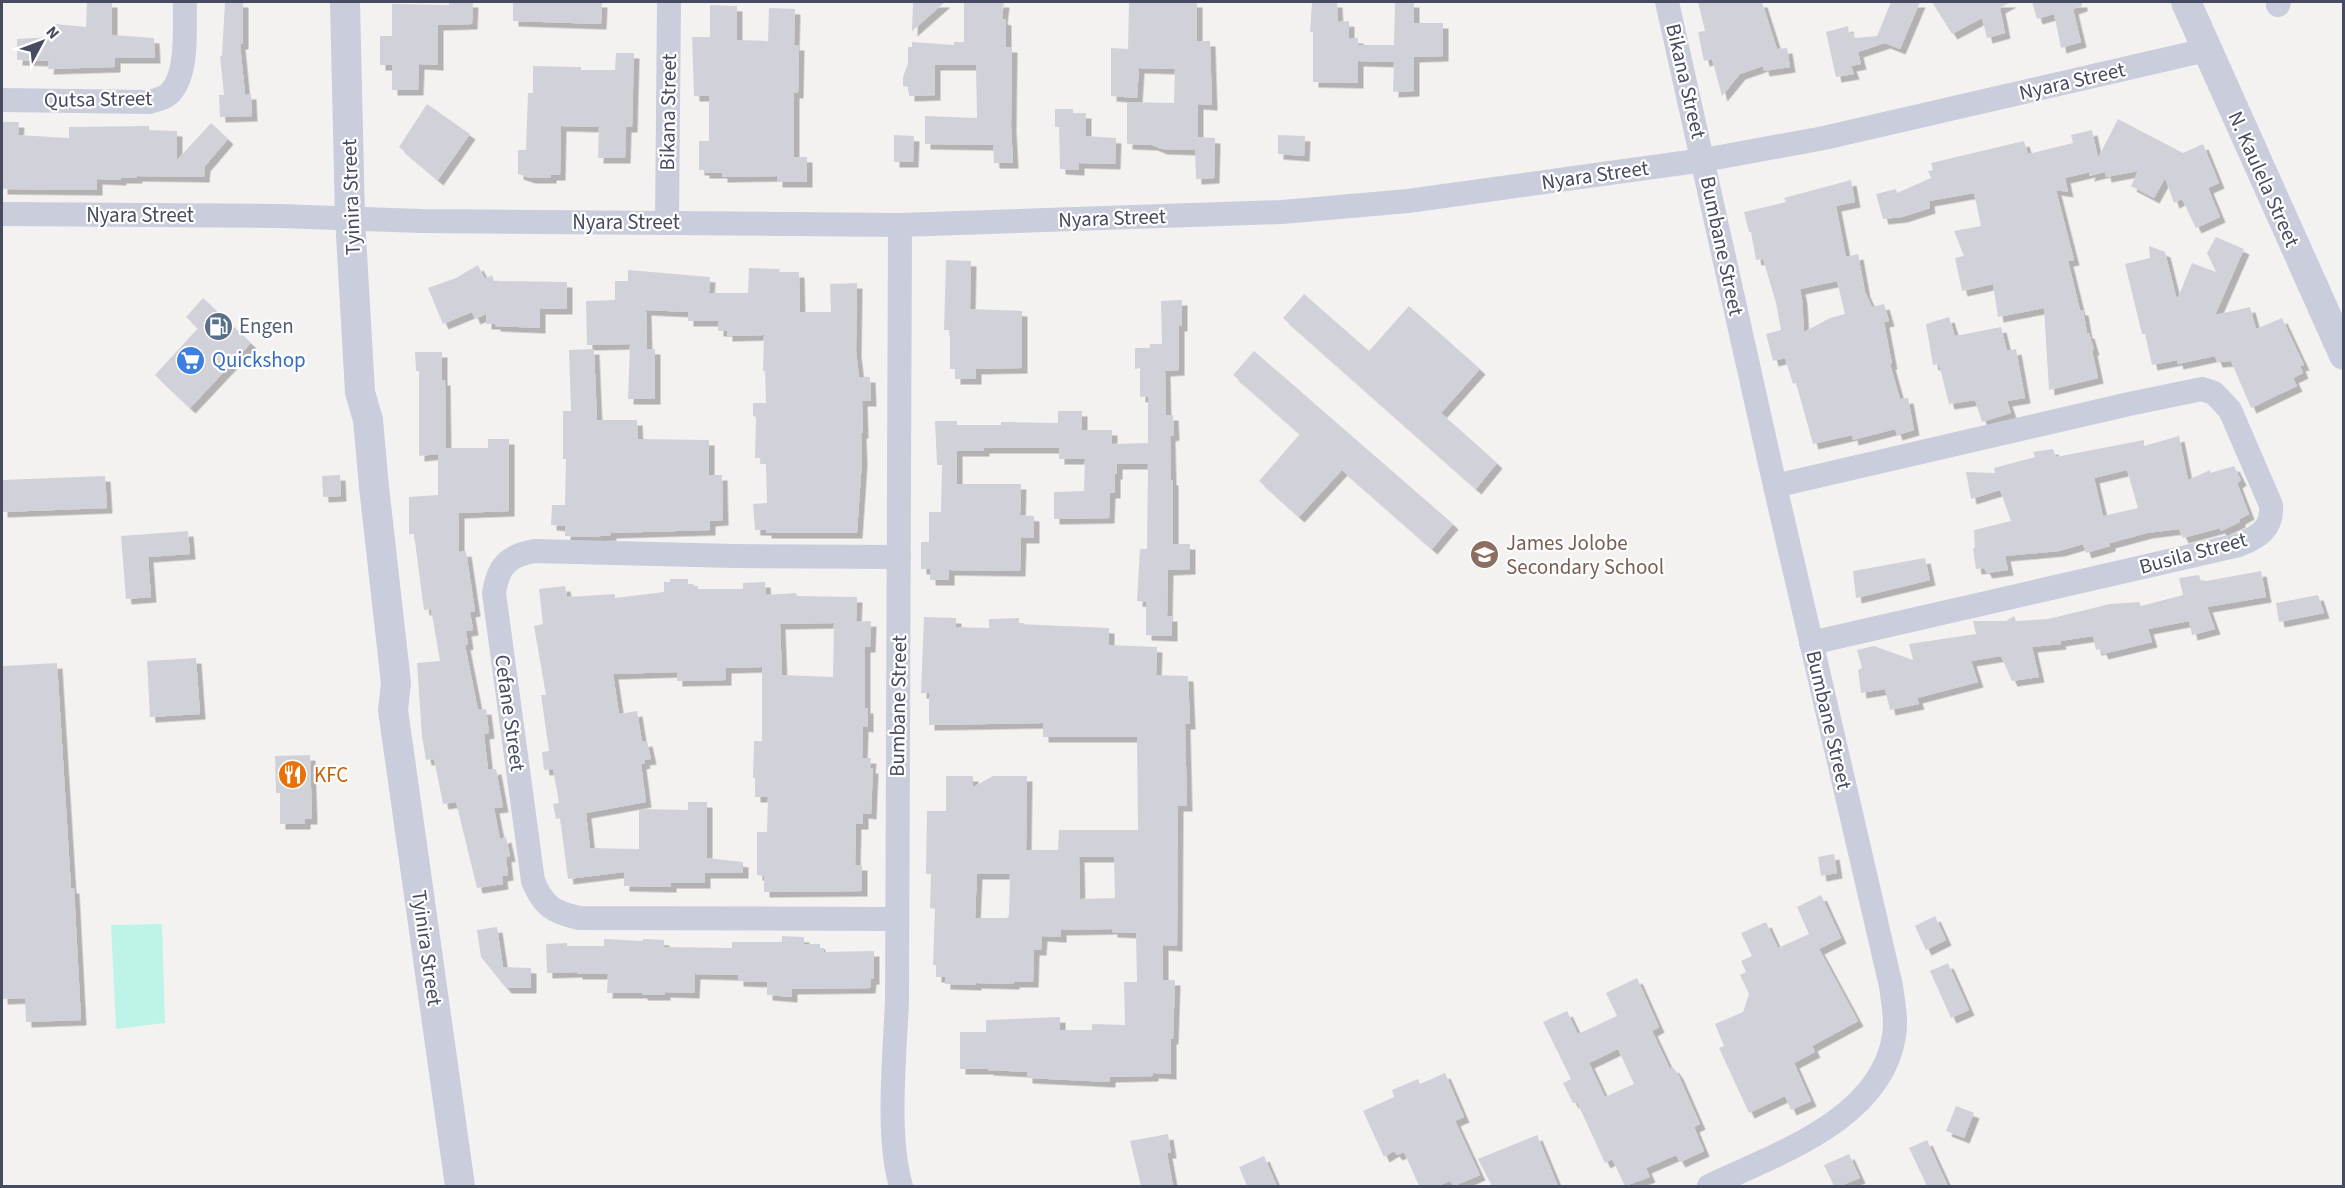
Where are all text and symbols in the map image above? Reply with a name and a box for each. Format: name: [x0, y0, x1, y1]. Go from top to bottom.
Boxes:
north arrow: [12, 12, 72, 72]
street label: Bikana Street: [1658, 21, 1714, 141]
text: N: [41, 22, 64, 44]
street label: Bikana Street: [652, 53, 684, 171]
street label: Nyara Street: [2016, 54, 2128, 108]
street label: Qutsa Street: [44, 83, 152, 115]
street label: N. Kaulela Street: [2221, 106, 2307, 252]
street label: Tyinira Street: [334, 138, 368, 256]
street label: Nyara Street: [1540, 153, 1650, 197]
street label: Bumbane Street: [1693, 174, 1751, 318]
street label: Nyara Street: [86, 200, 194, 230]
street label: Nyara Street: [1058, 201, 1166, 235]
street label: Nyara Street: [572, 207, 680, 237]
fuel station icon: Engen: [202, 310, 234, 342]
place label: Engen: [239, 311, 294, 341]
supermarket icon: Quickshop: [175, 344, 207, 376]
place label: Quickshop: [212, 345, 306, 375]
street label: Busila Street: [2136, 524, 2250, 582]
place label: James Jolobe Secondary School: [1506, 528, 1664, 582]
school or university icon: James Jolobe Secondary School: [1469, 539, 1501, 571]
street label: Bumbane Street: [882, 635, 914, 777]
street label: Bumbane Street: [1798, 648, 1860, 792]
street label: Cefane Street: [487, 653, 533, 773]
restaurant icon: KFC: [277, 759, 309, 791]
place label: KFC: [314, 760, 348, 790]
street label: Tyinira Street: [404, 888, 450, 1008]

